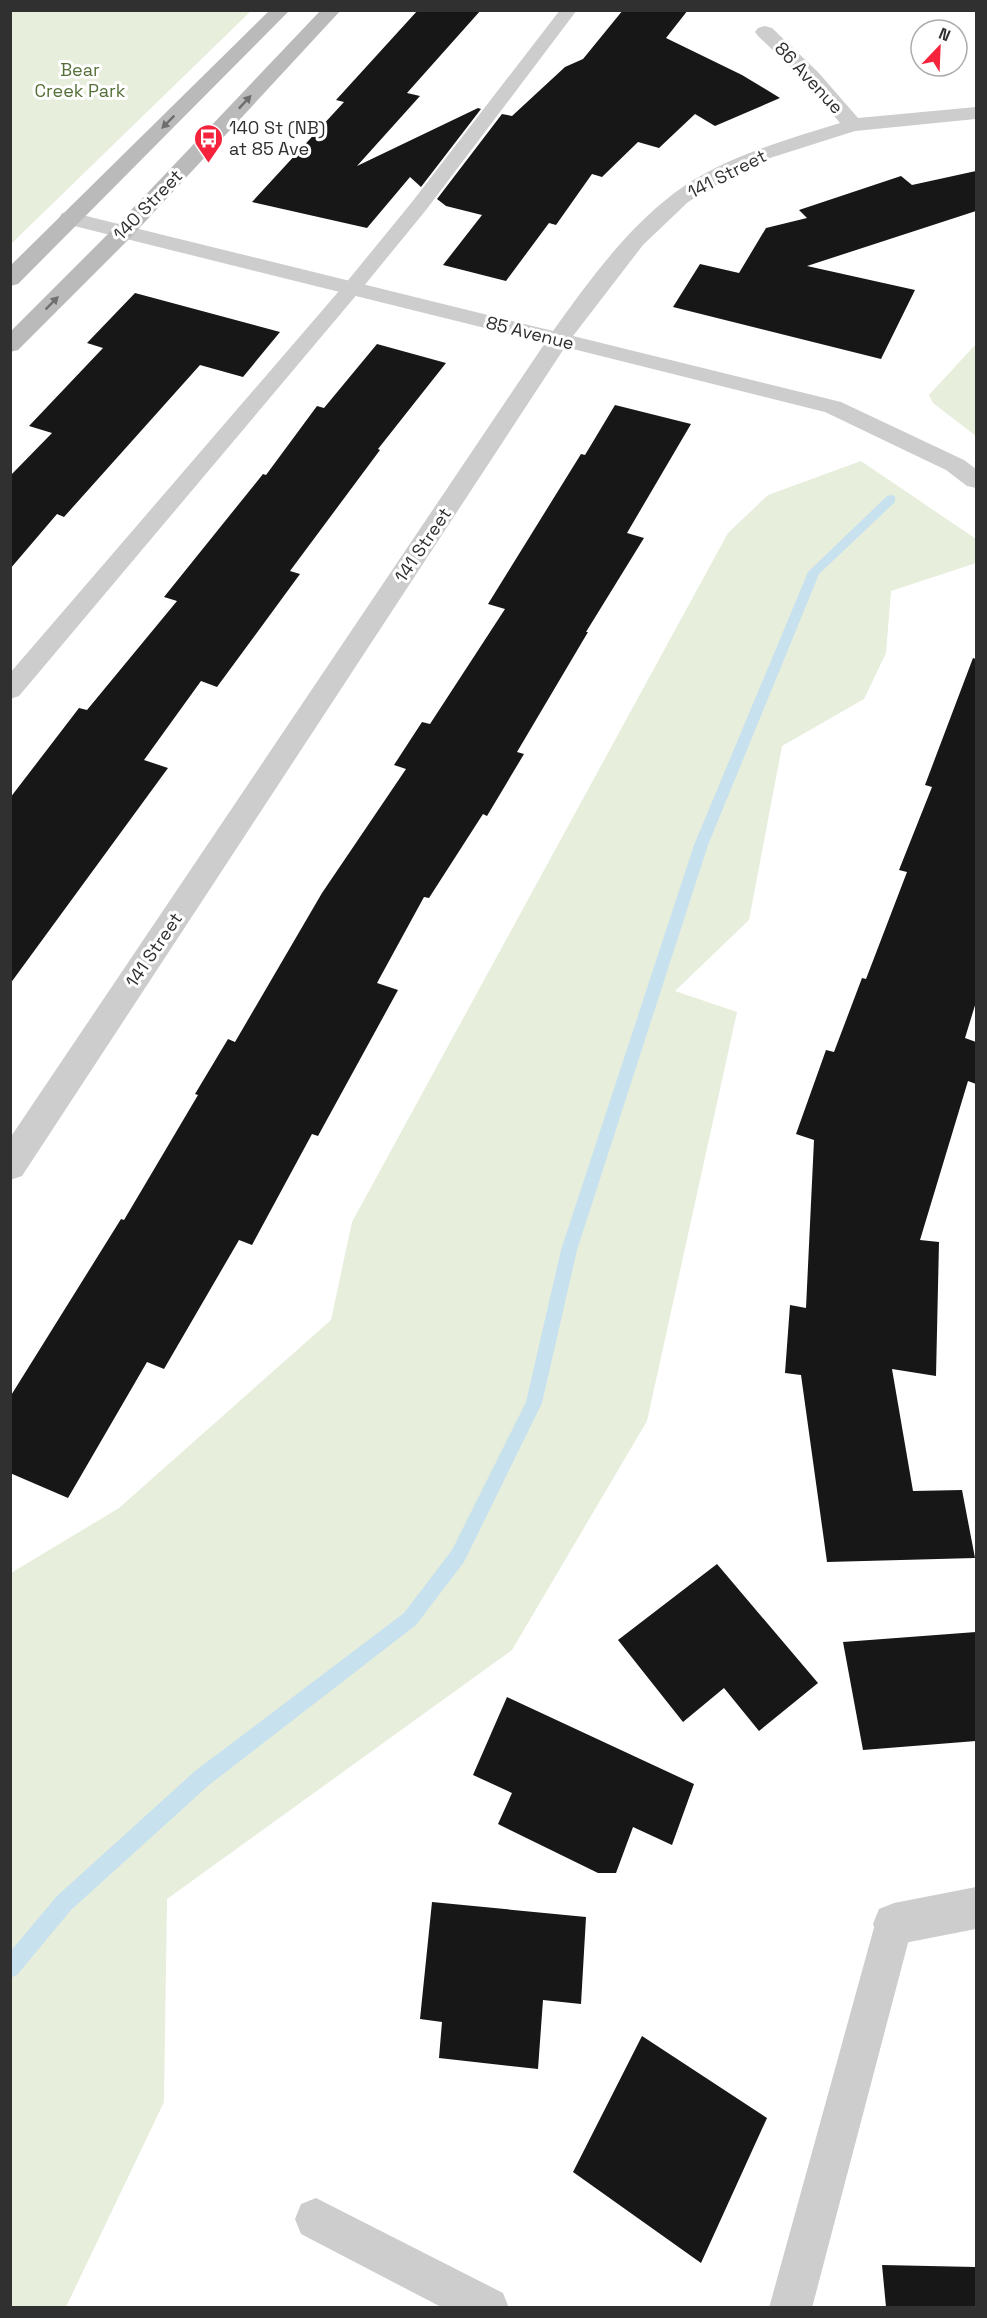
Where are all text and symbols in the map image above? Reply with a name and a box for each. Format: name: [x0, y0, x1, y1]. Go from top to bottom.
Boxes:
north arrow: [909, 18, 969, 78]
text: N: [936, 23, 954, 46]
street label: 86 Avenue: [770, 37, 849, 118]
park label: Bear Creek Park: [34, 58, 126, 102]
one-way arrow: [238, 95, 252, 110]
one-way arrow: [161, 114, 175, 129]
place label: 140 St (NB) at 85 Ave: [229, 116, 325, 160]
bus stop icon: 140 St (NB) at 85 Ave: [192, 122, 224, 164]
street label: 141 Street: [683, 144, 770, 203]
street label: 140 Street: [108, 164, 187, 245]
one-way arrow: [44, 297, 58, 311]
street label: 85 Avenue: [484, 310, 577, 355]
street label: 141 Street: [389, 503, 456, 587]
street label: 141 Street: [120, 908, 187, 992]

